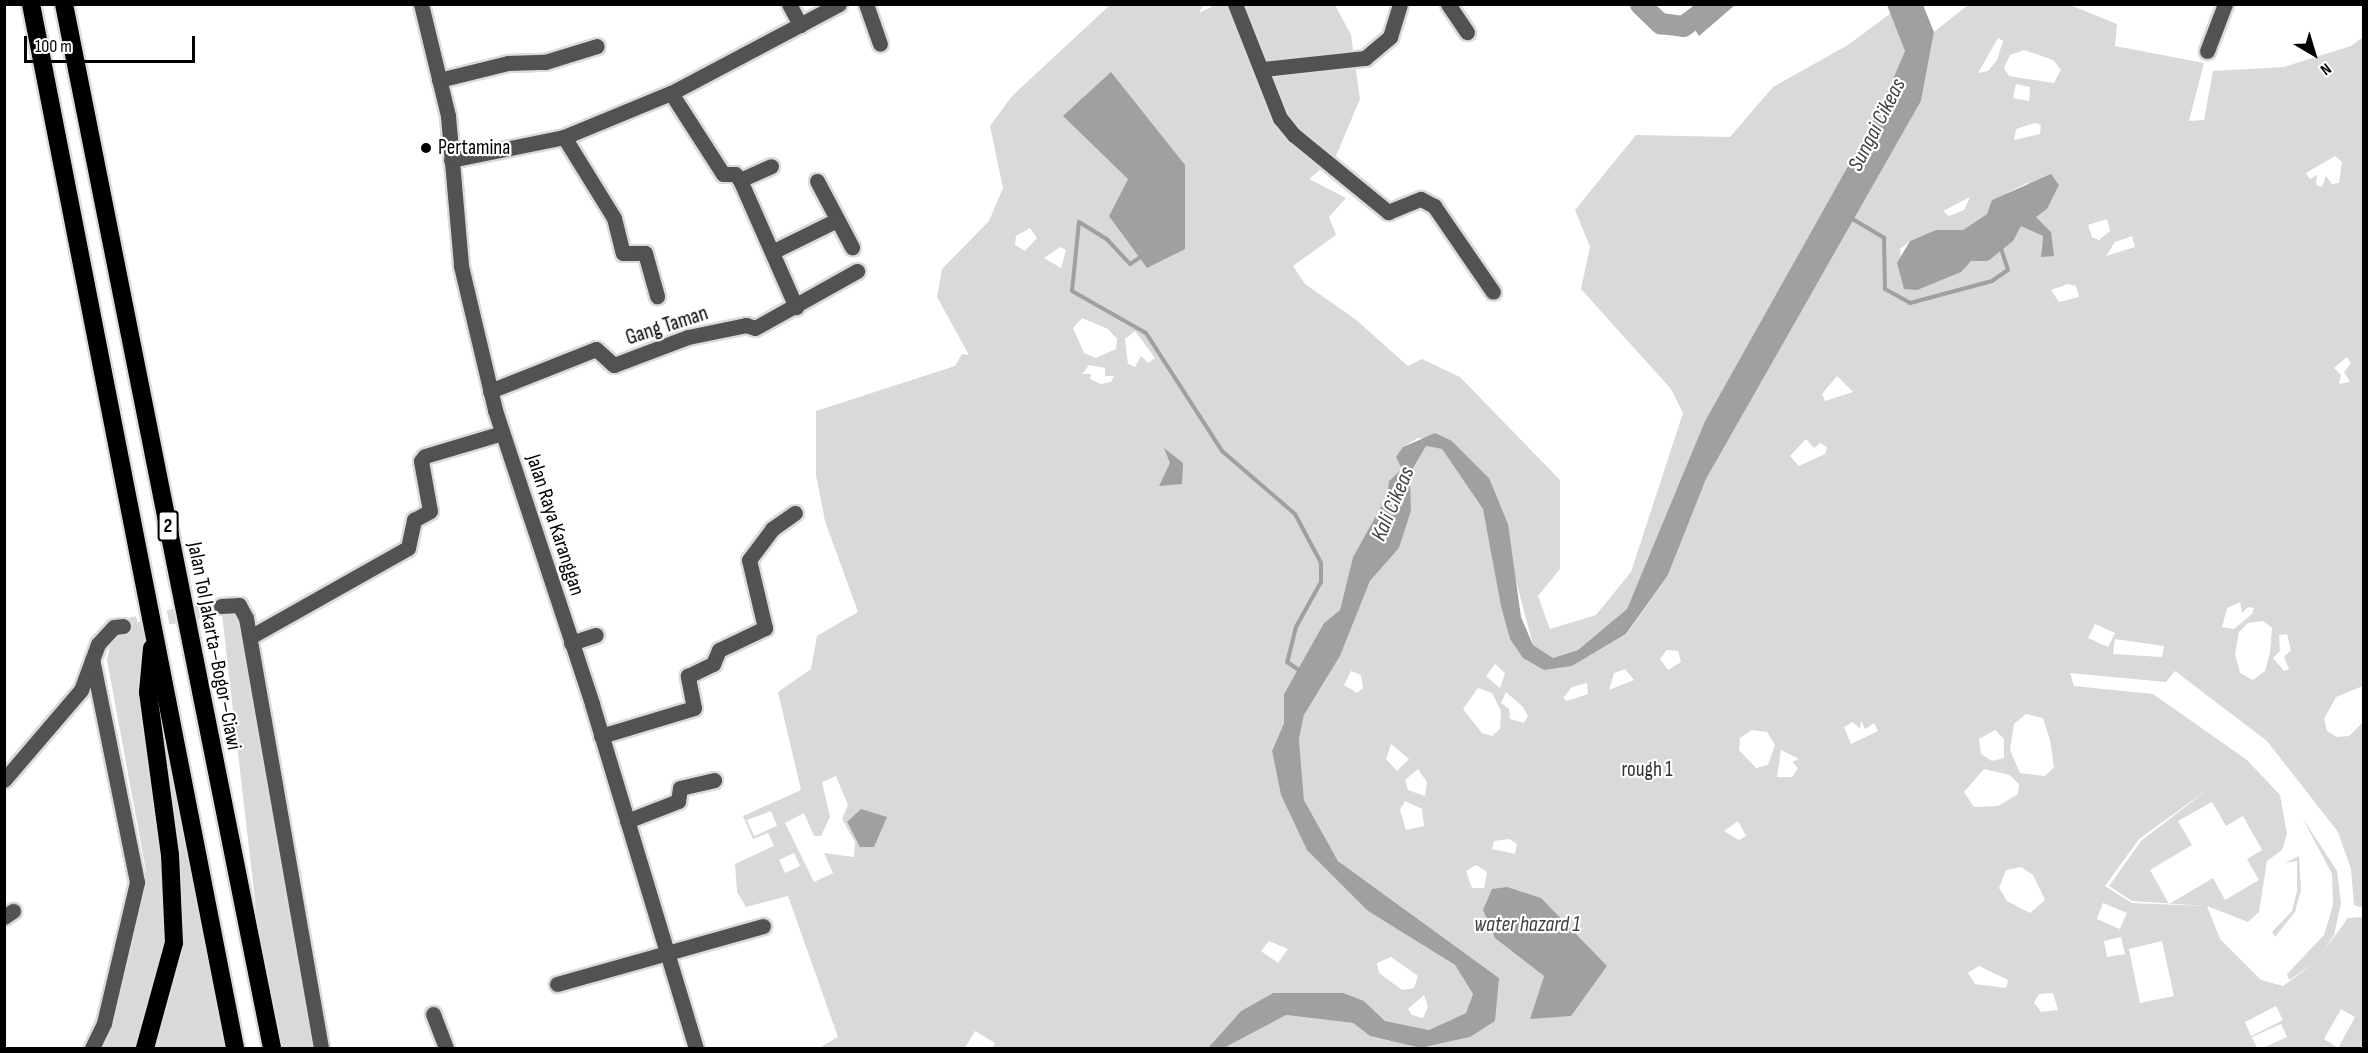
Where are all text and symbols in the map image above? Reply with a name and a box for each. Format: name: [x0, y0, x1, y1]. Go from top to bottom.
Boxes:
scale bar: [27, 24, 198, 62]
north arrow: [2284, 24, 2344, 84]
text: 100 m: [35, 36, 72, 57]
text: N: [2316, 58, 2335, 79]
water label: Sungai Cikeas: [1842, 74, 1912, 176]
place label: Pertamina: [438, 135, 510, 161]
marker: Pertamina: [419, 141, 433, 155]
street label: Gang Taman: [623, 301, 711, 351]
street label: Jalan Raya Karanggan: [520, 451, 590, 599]
water label: Kali Cikeas: [1366, 463, 1420, 545]
road number: 2: [158, 509, 178, 543]
street label: Jalan Tol Jakarta–Bogor–Ciawi: [181, 540, 247, 752]
park label: rough 1: [1621, 757, 1673, 783]
water label: water hazard 1: [1474, 912, 1580, 938]

